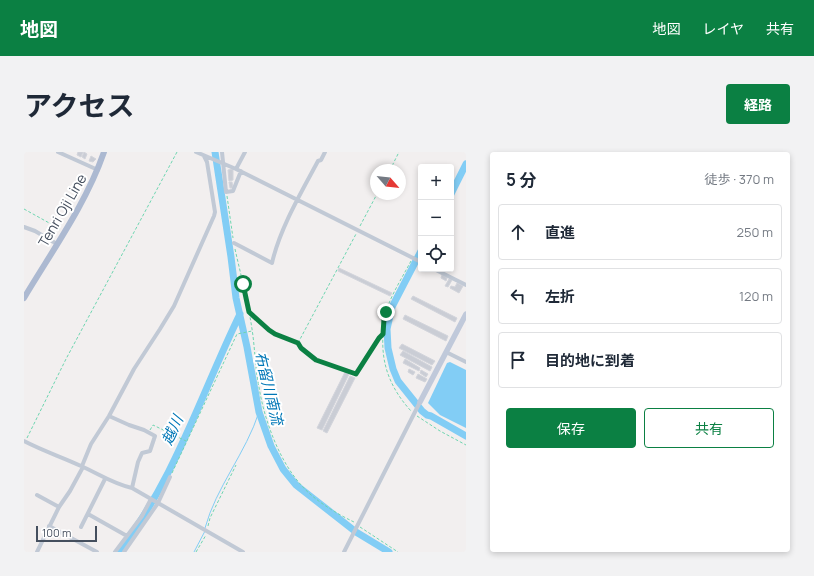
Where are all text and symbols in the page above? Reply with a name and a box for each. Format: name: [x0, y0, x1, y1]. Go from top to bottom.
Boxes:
text: 地図: [20, 16, 58, 42]
text: 地図: [652, 19, 680, 38]
text: レイヤ: [702, 19, 744, 38]
text: 共有: [766, 19, 794, 38]
button: 経路: [726, 84, 790, 124]
text: アクセス: [24, 86, 135, 124]
north arrow: [370, 164, 406, 200]
map controls: [418, 164, 454, 272]
button: +: [418, 164, 454, 200]
text: 5 分: [506, 168, 536, 191]
street label: Tenri Oji Line: [33, 170, 91, 250]
text: 徒歩 · 370 m: [705, 170, 774, 188]
button: −: [418, 200, 454, 236]
icon: ahead: [507, 221, 529, 243]
text: 直進: [545, 222, 575, 243]
text: 250 m: [737, 223, 773, 241]
button: locate: [418, 236, 454, 272]
route start: [234, 275, 252, 293]
icon: left: [507, 285, 529, 307]
text: 左折: [545, 286, 575, 307]
text: 120 m: [739, 287, 773, 305]
route end: [377, 303, 395, 321]
water label: 布留川南流: [250, 349, 289, 429]
icon: arrive: [507, 349, 529, 371]
text: 目的地に到着: [545, 350, 635, 371]
button: 保存: [506, 408, 636, 448]
button: 共有: [644, 408, 774, 448]
water label: 越川: [156, 410, 189, 448]
scale bar: [36, 524, 97, 543]
text: 100 m: [42, 525, 71, 540]

